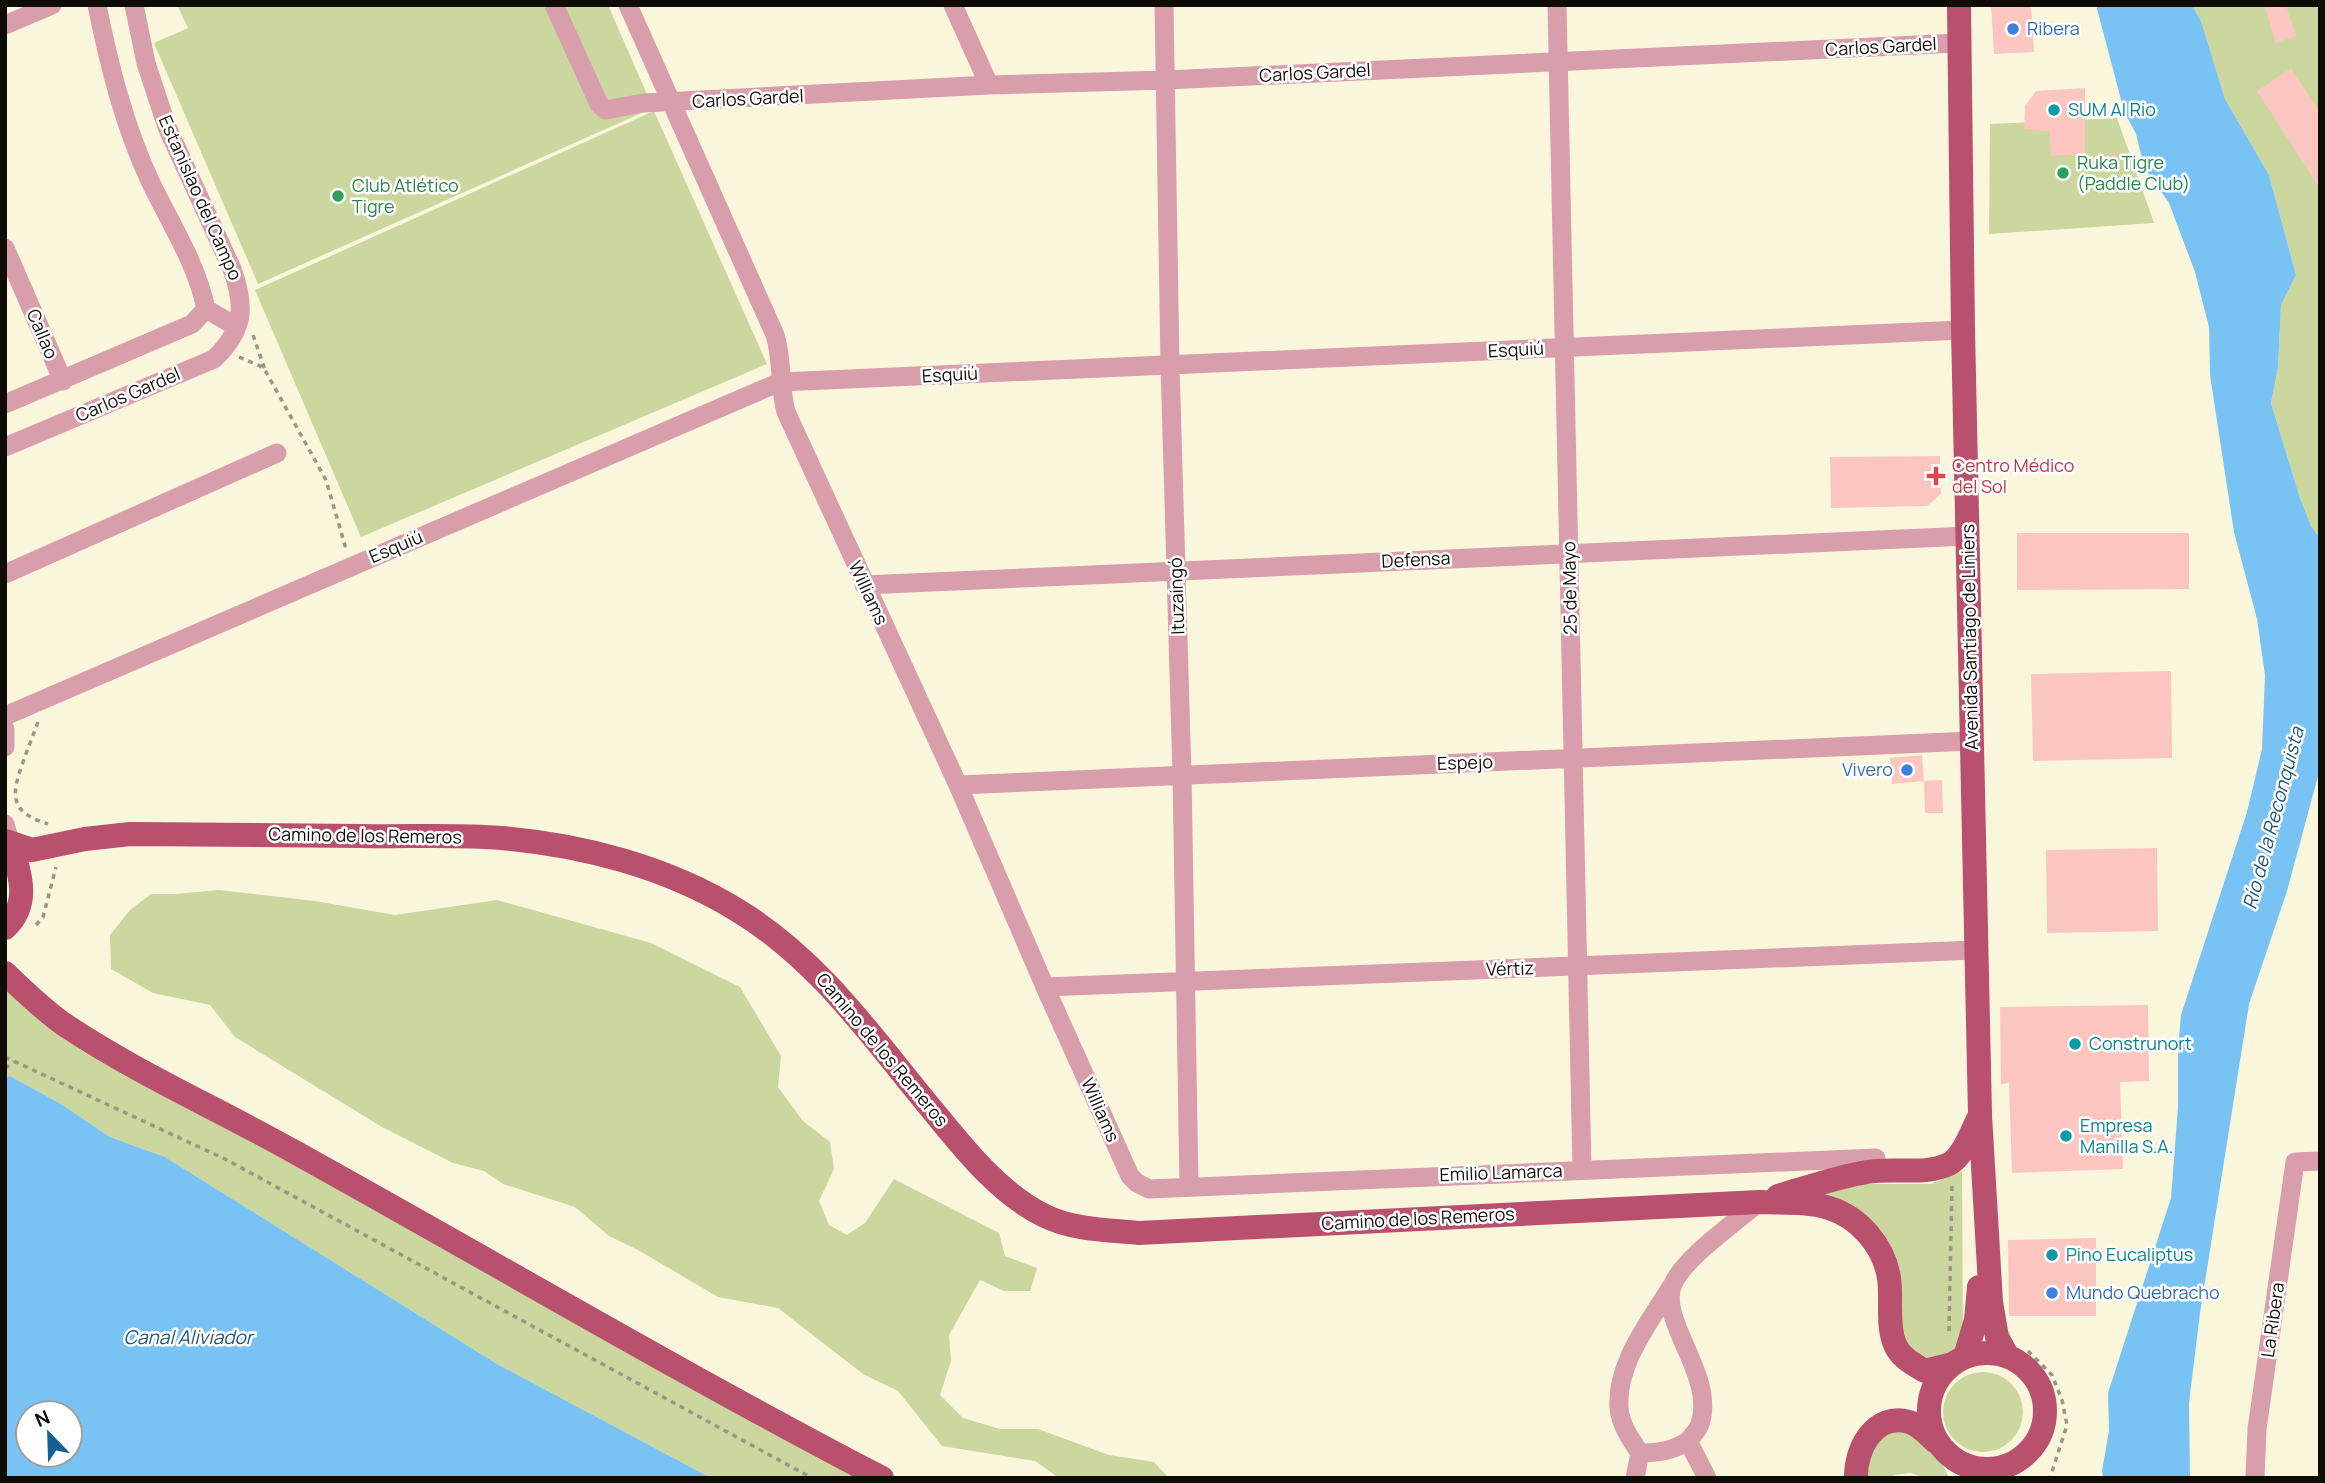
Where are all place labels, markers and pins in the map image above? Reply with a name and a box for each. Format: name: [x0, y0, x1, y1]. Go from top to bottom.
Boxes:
place label: Ribera: [2027, 16, 2080, 40]
marker: Ribera: [2005, 21, 2021, 37]
place label: SUM Al Rio: [2068, 97, 2156, 121]
marker: SUM Al Rio: [2046, 102, 2062, 118]
place label: Ruka Tigre (Paddle Club): [2077, 150, 2190, 195]
marker: Ruka Tigre (Paddle Club): [2055, 165, 2071, 181]
place label: Club Atlético Tigre: [352, 173, 459, 218]
marker: Club Atlético Tigre: [330, 188, 346, 204]
place label: Centro Médico del Sol: [1952, 453, 2074, 498]
marker: Centro Médico del Sol: [1926, 466, 1946, 486]
place label: Vivero: [1842, 757, 1893, 781]
marker: Vivero: [1899, 762, 1915, 778]
place label: Construnort: [2089, 1031, 2192, 1055]
marker: Construnort: [2067, 1036, 2083, 1052]
place label: Empresa Manilla S.A.: [2080, 1113, 2173, 1158]
marker: Empresa Manilla S.A.: [2058, 1128, 2074, 1144]
place label: Pino Eucaliptus: [2066, 1242, 2193, 1266]
marker: Pino Eucaliptus: [2044, 1247, 2060, 1263]
place label: Mundo Quebracho: [2066, 1280, 2220, 1304]
marker: Mundo Quebracho: [2044, 1285, 2060, 1301]

